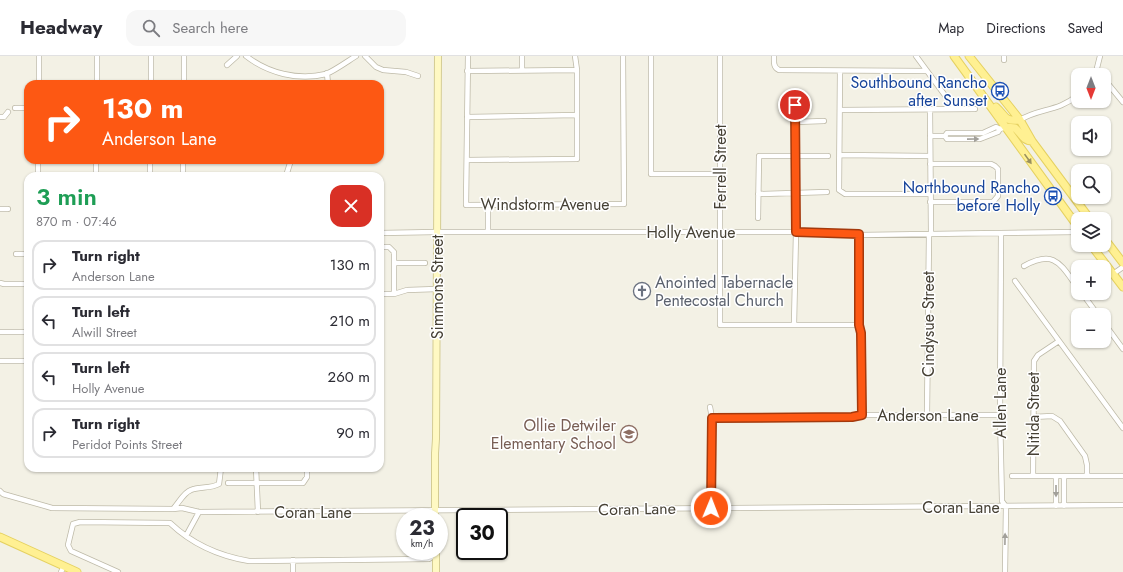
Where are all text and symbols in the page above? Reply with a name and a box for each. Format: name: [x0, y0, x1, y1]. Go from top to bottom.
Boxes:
search box: [126, 10, 406, 46]
text: Headway: [20, 14, 102, 41]
icon: search: [140, 17, 162, 39]
text: Search here: [172, 17, 248, 39]
text: Map: [938, 18, 964, 38]
text: Directions: [986, 18, 1046, 38]
text: Saved: [1068, 18, 1103, 38]
north arrow: [1071, 68, 1111, 108]
map controls: [1071, 68, 1111, 348]
place label: Southbound Rancho after Sunset: [850, 71, 987, 112]
bus stop icon: Southbound Rancho after Sunset: [990, 81, 1010, 101]
text: 130 m: [102, 88, 184, 129]
pin: [778, 88, 812, 122]
icon: arrive: [784, 94, 806, 116]
icon: right: [36, 96, 88, 148]
button: sound: [1071, 116, 1111, 156]
street label: Ferrell Street: [709, 124, 732, 210]
text: Anderson Lane: [102, 126, 216, 152]
one-way arrow: [967, 136, 980, 142]
one-way arrow: [1024, 154, 1032, 164]
button: search: [1071, 164, 1111, 204]
place label: Northbound Rancho before Holly: [903, 176, 1041, 217]
text: 3 min: [36, 179, 97, 214]
button: close: [330, 185, 372, 227]
bus stop icon: Northbound Rancho before Holly: [1043, 186, 1063, 206]
street label: Windstorm Avenue: [480, 193, 610, 216]
text: 870 m · 07:46: [36, 212, 117, 231]
button: layers: [1071, 212, 1111, 252]
street label: Holly Avenue: [646, 221, 736, 244]
street label: Simmons Street: [426, 235, 449, 339]
text: Turn right: [72, 245, 140, 267]
icon: right: [38, 254, 60, 276]
text: 130 m: [330, 254, 370, 276]
button: +: [1071, 260, 1111, 300]
text: Anderson Lane: [72, 267, 155, 286]
place label: Anointed Tabernacle Pentecostal Church: [655, 271, 793, 312]
street label: Cindysue Street: [917, 271, 940, 377]
church icon: Anointed Tabernacle Pentecostal Church: [632, 281, 652, 301]
text: Turn left: [72, 301, 130, 323]
button: −: [1071, 308, 1111, 348]
icon: left: [38, 310, 60, 332]
text: 210 m: [330, 310, 370, 332]
text: Alwill Street: [72, 323, 137, 342]
text: Turn left: [72, 357, 130, 379]
icon: left: [38, 366, 60, 388]
text: 260 m: [328, 366, 370, 388]
street label: Allen Lane: [989, 368, 1012, 438]
street label: Nitida Street: [1022, 372, 1045, 456]
text: Holly Avenue: [72, 379, 145, 398]
street label: Anderson Lane: [877, 404, 979, 427]
text: Turn right: [72, 413, 140, 435]
place label: Ollie Detwiler Elementary School: [491, 414, 617, 455]
icon: right: [38, 422, 60, 444]
text: 90 m: [336, 422, 370, 444]
school or university icon: Ollie Detwiler Elementary School: [619, 424, 639, 444]
text: Peridot Points Street: [72, 435, 182, 454]
one-way arrow: [1053, 485, 1059, 498]
position arrow: [690, 487, 732, 529]
street label: Coran Lane: [922, 496, 1000, 519]
street label: Coran Lane: [598, 497, 676, 521]
street label: Coran Lane: [274, 501, 352, 524]
speed limit sign: 30: [456, 508, 508, 560]
text: 23: [409, 514, 435, 543]
one-way arrow: [1002, 533, 1009, 545]
text: km/h: [411, 536, 433, 551]

